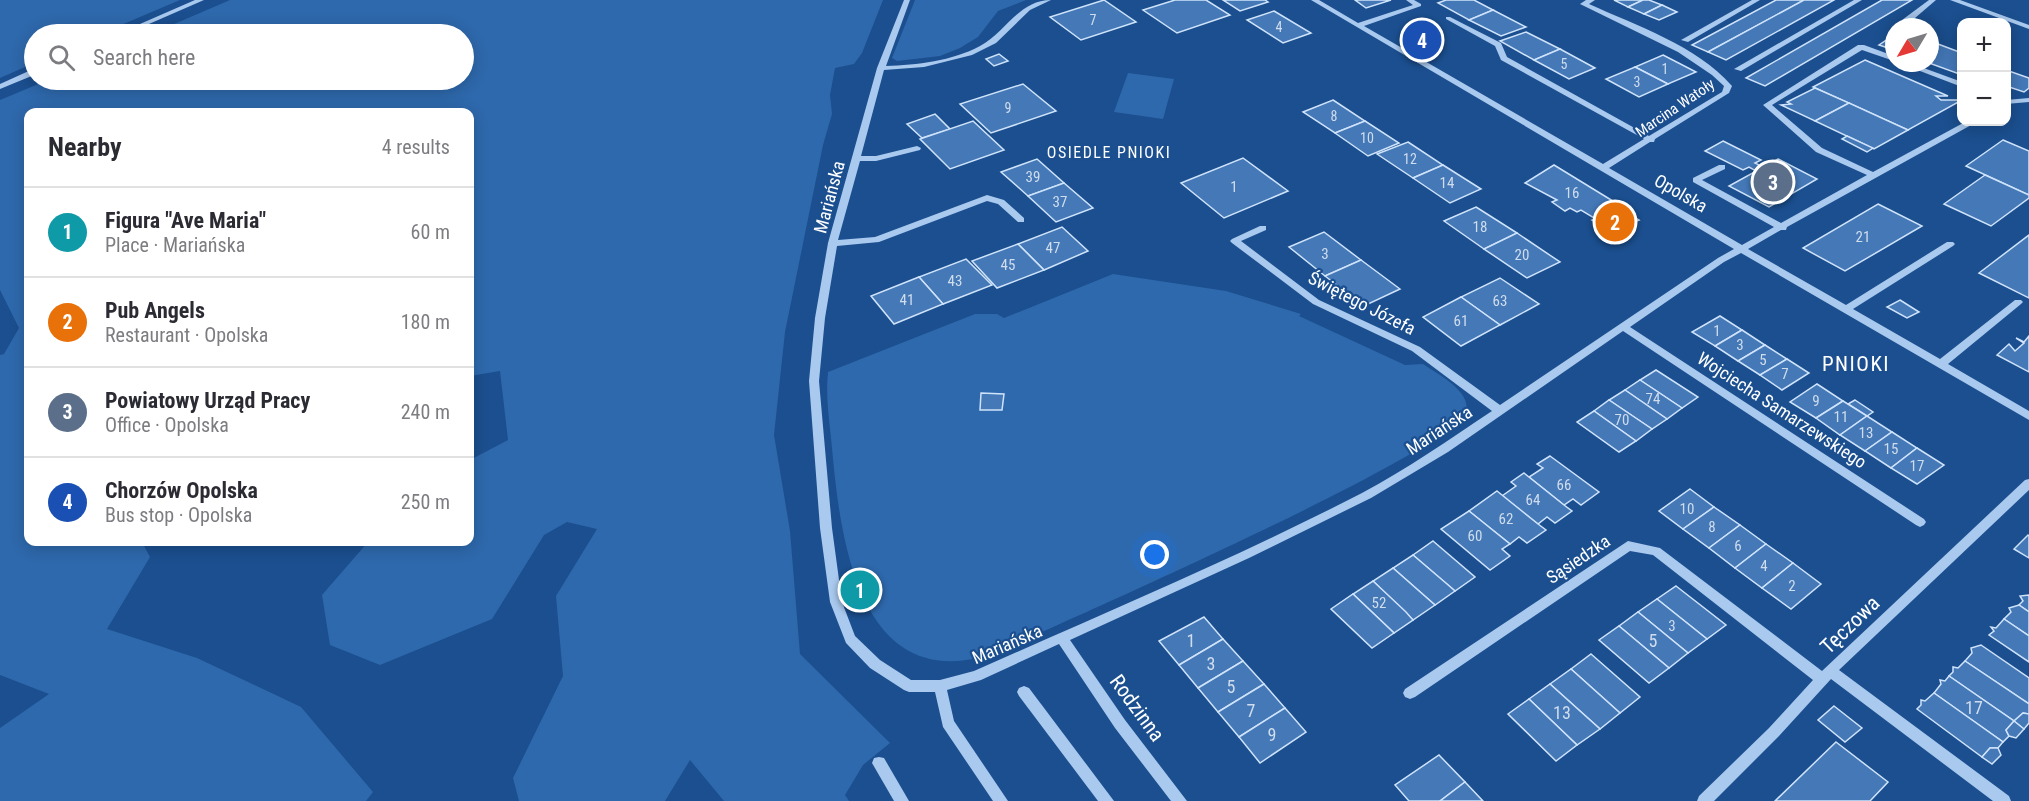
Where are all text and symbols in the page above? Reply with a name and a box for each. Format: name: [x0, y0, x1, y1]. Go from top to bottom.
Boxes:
house number: 7: [1090, 12, 1097, 28]
pin: 4: [1402, 18, 1442, 63]
north arrow: [1885, 18, 1939, 72]
map controls: [1957, 18, 2011, 126]
button: +: [1957, 18, 2011, 72]
house number: 4: [1276, 19, 1283, 35]
search box: [24, 24, 474, 90]
icon: search: [45, 41, 78, 74]
text: Search here: [93, 45, 195, 70]
house number: 5: [1561, 56, 1568, 72]
house number: 1: [1662, 61, 1668, 77]
button: −: [1957, 72, 2011, 126]
house number: 3: [1634, 74, 1640, 90]
street label: Marcina Watoły: [1632, 75, 1718, 141]
house number: 9: [1005, 100, 1011, 116]
house number: 8: [1331, 108, 1338, 124]
house number: 10: [1360, 130, 1374, 146]
text: Nearby: [48, 132, 122, 162]
text: 4 results: [382, 135, 450, 159]
district label: OSIEDLE PNIOKI: [1047, 143, 1171, 162]
house number: 12: [1403, 151, 1417, 167]
street label: Mariańska: [809, 158, 849, 236]
pin: 3: [1754, 160, 1792, 204]
house number: 39: [1026, 168, 1040, 186]
street label: Opolska: [1651, 169, 1711, 217]
house number: 14: [1440, 174, 1454, 192]
house number: 1: [1230, 178, 1238, 196]
house number: 16: [1565, 184, 1579, 202]
house number: 37: [1053, 193, 1067, 211]
pin: 2: [1596, 200, 1634, 244]
text: Figura "Ave Maria": [105, 208, 266, 233]
house number: 18: [1473, 218, 1487, 236]
text: 1: [62, 220, 73, 244]
text: 60 m: [411, 220, 450, 244]
house number: 21: [1856, 228, 1870, 246]
text: Place · Mariańska: [105, 233, 245, 257]
house number: 47: [1046, 239, 1060, 257]
house number: 3: [1321, 245, 1329, 263]
house number: 20: [1515, 246, 1529, 264]
house number: 45: [1001, 256, 1015, 274]
street label: Świętego Józefa: [1305, 267, 1419, 339]
house number: 43: [948, 272, 962, 290]
house number: 41: [900, 291, 914, 309]
house number: 63: [1493, 292, 1507, 310]
text: Pub Angels: [105, 298, 205, 323]
text: 2: [62, 310, 73, 334]
text: 180 m: [401, 310, 450, 334]
house number: 61: [1454, 312, 1468, 330]
house number: 1: [1713, 322, 1721, 340]
text: Restaurant · Opolska: [105, 323, 268, 347]
house number: 3: [1736, 336, 1744, 354]
street label: Wojciecha Samarzewskiego: [1693, 347, 1871, 473]
house number: 5: [1759, 351, 1767, 369]
district label: PNIOKI: [1822, 352, 1890, 376]
house number: 7: [1781, 365, 1789, 383]
text: Powiatowy Urząd Pracy: [105, 388, 310, 413]
house number: 74: [1646, 390, 1660, 408]
house number: 9: [1812, 392, 1820, 410]
text: 3: [62, 400, 73, 424]
text: 240 m: [401, 400, 450, 424]
street label: Mariańska: [1402, 401, 1476, 459]
house number: 11: [1834, 408, 1848, 426]
house number: 70: [1615, 411, 1629, 429]
text: Office · Opolska: [105, 413, 229, 437]
house number: 13: [1859, 424, 1873, 442]
house number: 15: [1884, 440, 1898, 458]
house number: 17: [1910, 457, 1924, 475]
house number: 66: [1557, 476, 1571, 494]
text: Chorzów Opolska: [105, 478, 258, 503]
text: 4: [62, 490, 73, 514]
text: 250 m: [401, 490, 450, 514]
house number: 64: [1526, 491, 1540, 509]
house number: 10: [1680, 500, 1694, 518]
text: Bus stop · Opolska: [105, 503, 252, 527]
house number: 62: [1499, 510, 1513, 528]
house number: 8: [1708, 518, 1716, 536]
house number: 60: [1468, 527, 1482, 545]
street label: Sąsiedzka: [1542, 530, 1614, 588]
house number: 6: [1734, 537, 1742, 555]
your location: [1140, 540, 1169, 569]
house number: 4: [1760, 557, 1768, 575]
pin: 1: [840, 568, 880, 612]
house number: 2: [1788, 577, 1796, 595]
street label: Tęczowa: [1815, 591, 1885, 659]
house number: 52: [1372, 594, 1386, 612]
house number: 3: [1668, 617, 1676, 635]
street label: Mariańska: [969, 620, 1045, 668]
house number: 1: [1187, 630, 1195, 651]
house number: 5: [1649, 630, 1658, 651]
house number: 3: [1207, 653, 1215, 674]
street label: Rodzinna: [1105, 670, 1169, 746]
house number: 5: [1227, 676, 1236, 697]
house number: 17: [1965, 697, 1983, 718]
house number: 7: [1247, 700, 1256, 721]
house number: 13: [1553, 702, 1571, 723]
house number: 9: [1268, 724, 1276, 745]

